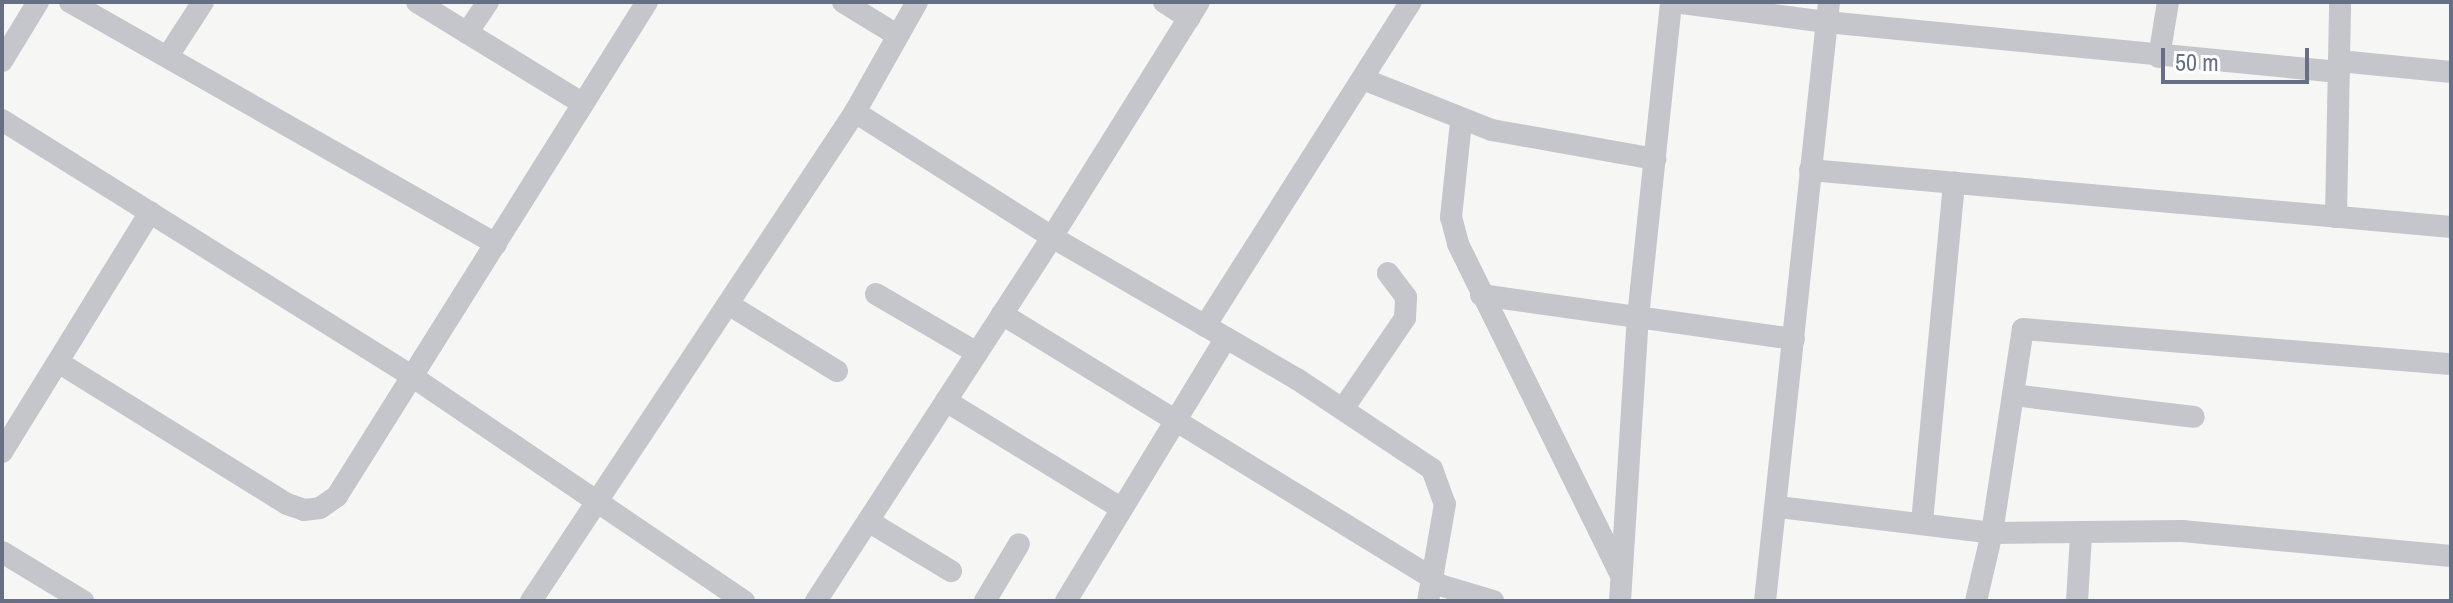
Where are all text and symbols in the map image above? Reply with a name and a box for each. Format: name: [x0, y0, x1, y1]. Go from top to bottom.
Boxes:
scale bar: [2165, 32, 2313, 82]
text: 50 m: [2175, 46, 2219, 78]

